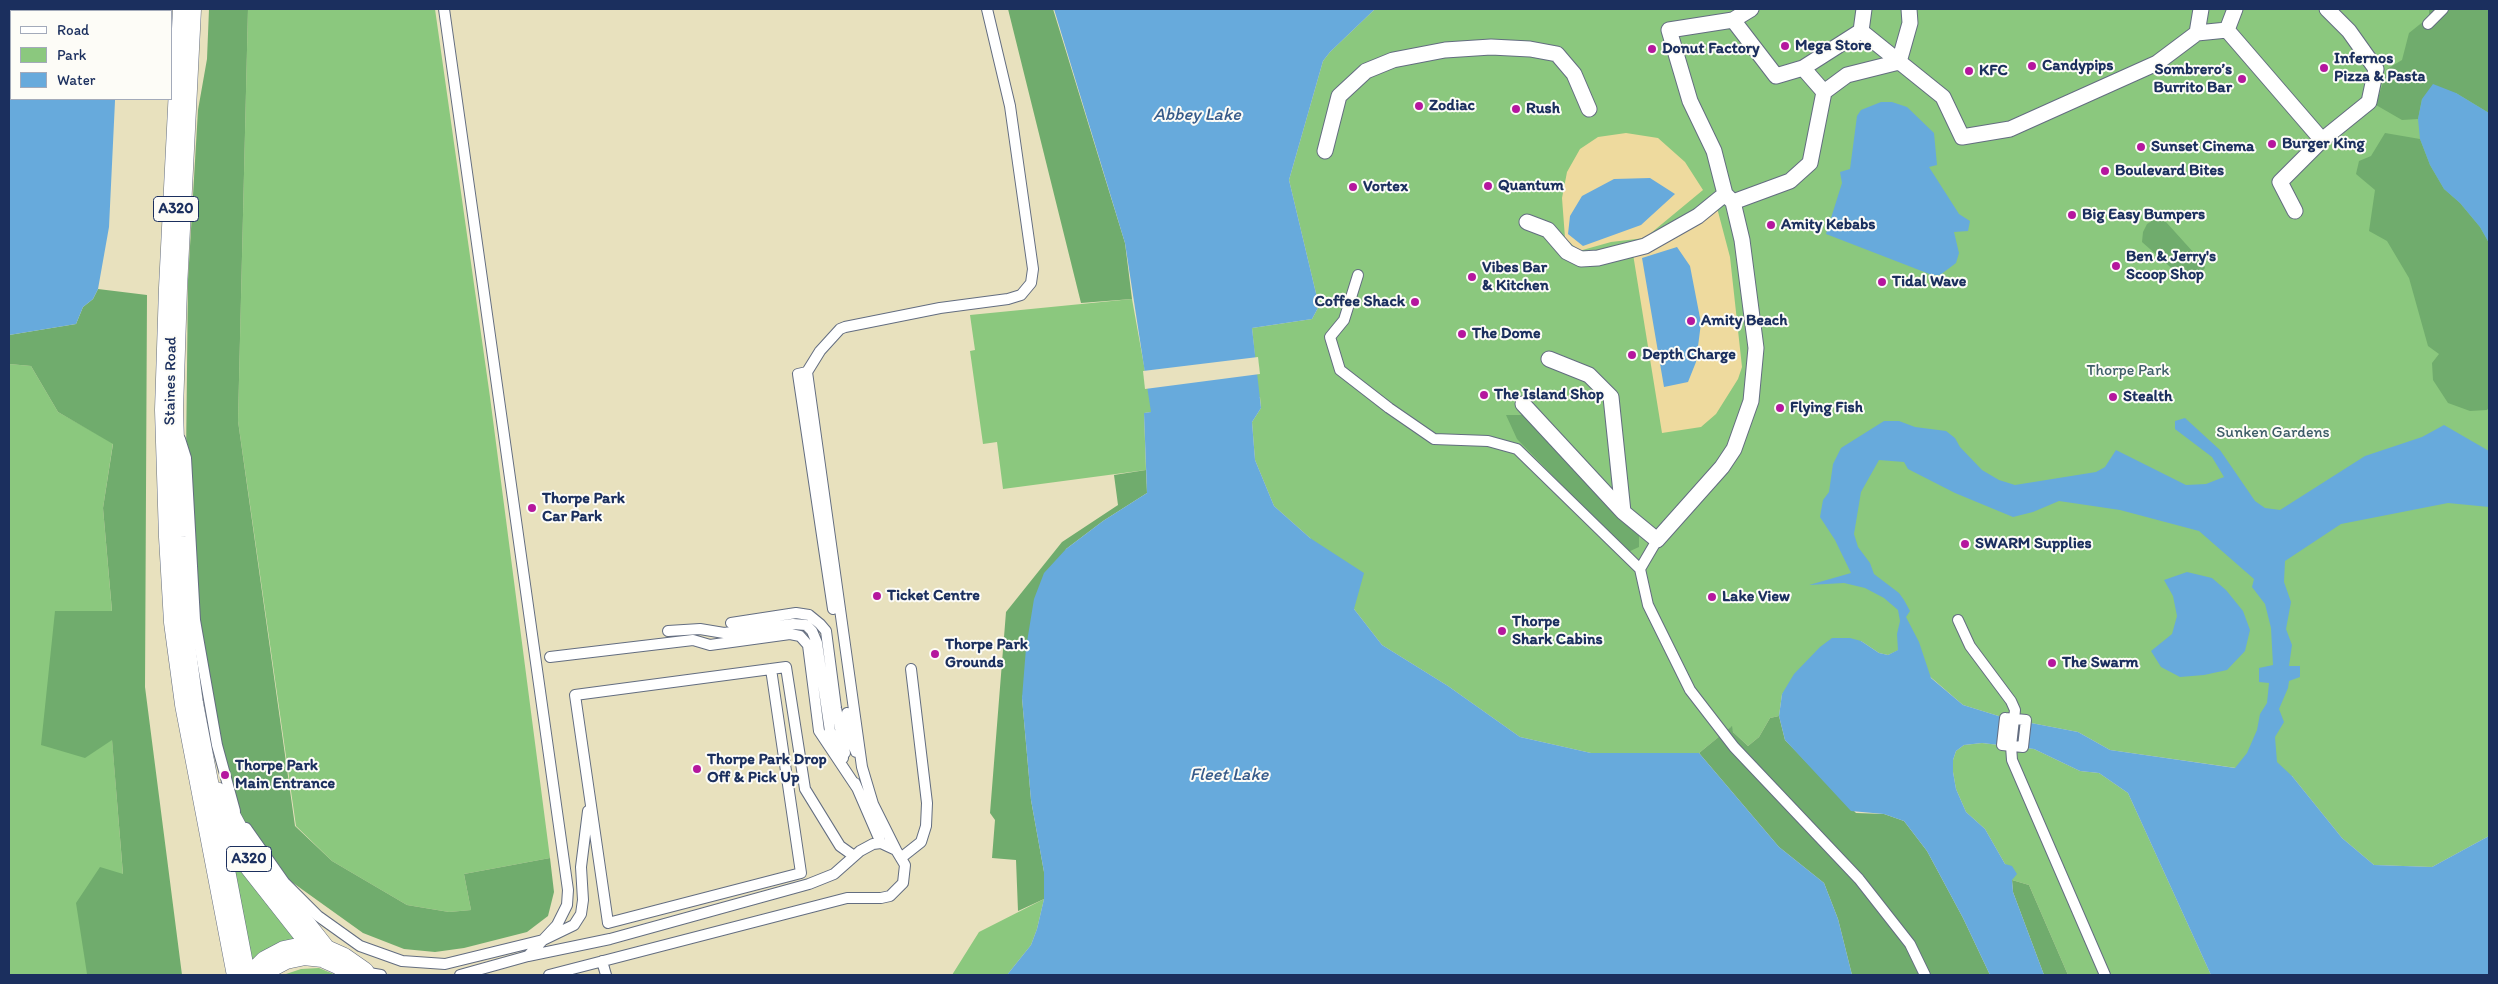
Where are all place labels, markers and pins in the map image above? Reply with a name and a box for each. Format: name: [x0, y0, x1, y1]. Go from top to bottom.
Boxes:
place label: Mega Store: [1795, 36, 1872, 56]
place label: Donut Factory: [1662, 39, 1760, 59]
marker: Mega Store: [1779, 40, 1791, 52]
marker: Donut Factory: [1646, 43, 1658, 55]
place label: Infernos Pizza & Pasta: [2334, 49, 2425, 87]
place label: Candypips: [2042, 56, 2113, 76]
marker: Candypips: [2026, 60, 2038, 72]
place label: Sombrero’s Burrito Bar: [2154, 60, 2232, 98]
place label: KFC: [1979, 61, 2008, 81]
marker: Infernos Pizza & Pasta: [2318, 62, 2330, 74]
marker: KFC: [1963, 65, 1975, 77]
marker: Sombrero’s Burrito Bar: [2236, 73, 2248, 85]
place label: Zodiac: [1429, 96, 1475, 116]
place label: Rush: [1526, 99, 1560, 119]
marker: Zodiac: [1413, 100, 1425, 112]
marker: Rush: [1510, 103, 1522, 115]
place label: Burger King: [2282, 134, 2365, 154]
place label: Sunset Cinema: [2151, 137, 2254, 157]
marker: Burger King: [2266, 138, 2278, 150]
marker: Sunset Cinema: [2135, 141, 2147, 153]
place label: Boulevard Bites: [2115, 161, 2224, 181]
marker: Boulevard Bites: [2099, 165, 2111, 177]
place label: Quantum: [1498, 176, 1564, 196]
place label: Vortex: [1363, 177, 1408, 197]
marker: Quantum: [1482, 180, 1494, 192]
marker: Vortex: [1347, 181, 1359, 193]
place label: Big Easy Bumpers: [2082, 205, 2205, 225]
marker: Big Easy Bumpers: [2066, 209, 2078, 221]
place label: Amity Kebabs: [1781, 215, 1875, 235]
marker: Amity Kebabs: [1765, 219, 1777, 231]
place label: Ben & Jerry's Scoop Shop: [2126, 247, 2216, 285]
place label: Vibes Bar & Kitchen: [1482, 258, 1549, 296]
marker: Ben & Jerry's Scoop Shop: [2110, 260, 2122, 272]
marker: Vibes Bar & Kitchen: [1466, 271, 1478, 283]
place label: Tidal Wave: [1892, 272, 1966, 292]
marker: Tidal Wave: [1876, 276, 1888, 288]
place label: Coffee Shack: [1314, 292, 1405, 312]
marker: Coffee Shack: [1409, 296, 1421, 308]
place label: Amity Beach: [1701, 311, 1787, 331]
marker: Amity Beach: [1685, 315, 1697, 327]
place label: The Dome: [1472, 324, 1541, 344]
marker: The Dome: [1456, 328, 1468, 340]
place label: Depth Charge: [1642, 345, 1736, 365]
marker: Depth Charge: [1626, 349, 1638, 361]
place label: The Island Shop: [1494, 385, 1604, 405]
place label: Stealth: [2123, 387, 2173, 407]
marker: The Island Shop: [1478, 389, 1490, 401]
marker: Stealth: [2107, 391, 2119, 403]
place label: Flying Fish: [1790, 398, 1863, 418]
marker: Flying Fish: [1774, 402, 1786, 414]
place label: Thorpe Park Car Park: [542, 489, 625, 527]
marker: Thorpe Park Car Park: [526, 502, 538, 514]
place label: SWARM Supplies: [1975, 534, 2092, 554]
marker: SWARM Supplies: [1959, 538, 1971, 550]
place label: Ticket Centre: [887, 586, 980, 606]
place label: Lake View: [1722, 587, 1790, 607]
marker: Ticket Centre: [871, 590, 883, 602]
marker: Lake View: [1706, 591, 1718, 603]
place label: Thorpe Shark Cabins: [1512, 612, 1603, 650]
marker: Thorpe Shark Cabins: [1496, 625, 1508, 637]
place label: Thorpe Park Grounds: [945, 635, 1028, 673]
marker: Thorpe Park Grounds: [929, 648, 941, 660]
place label: The Swarm: [2062, 653, 2138, 673]
marker: The Swarm: [2046, 657, 2058, 669]
place label: Thorpe Park Drop Off & Pick Up: [707, 750, 827, 788]
place label: Thorpe Park Main Entrance: [235, 756, 335, 794]
marker: Thorpe Park Drop Off & Pick Up: [691, 763, 703, 775]
marker: Thorpe Park Main Entrance: [219, 769, 231, 781]

